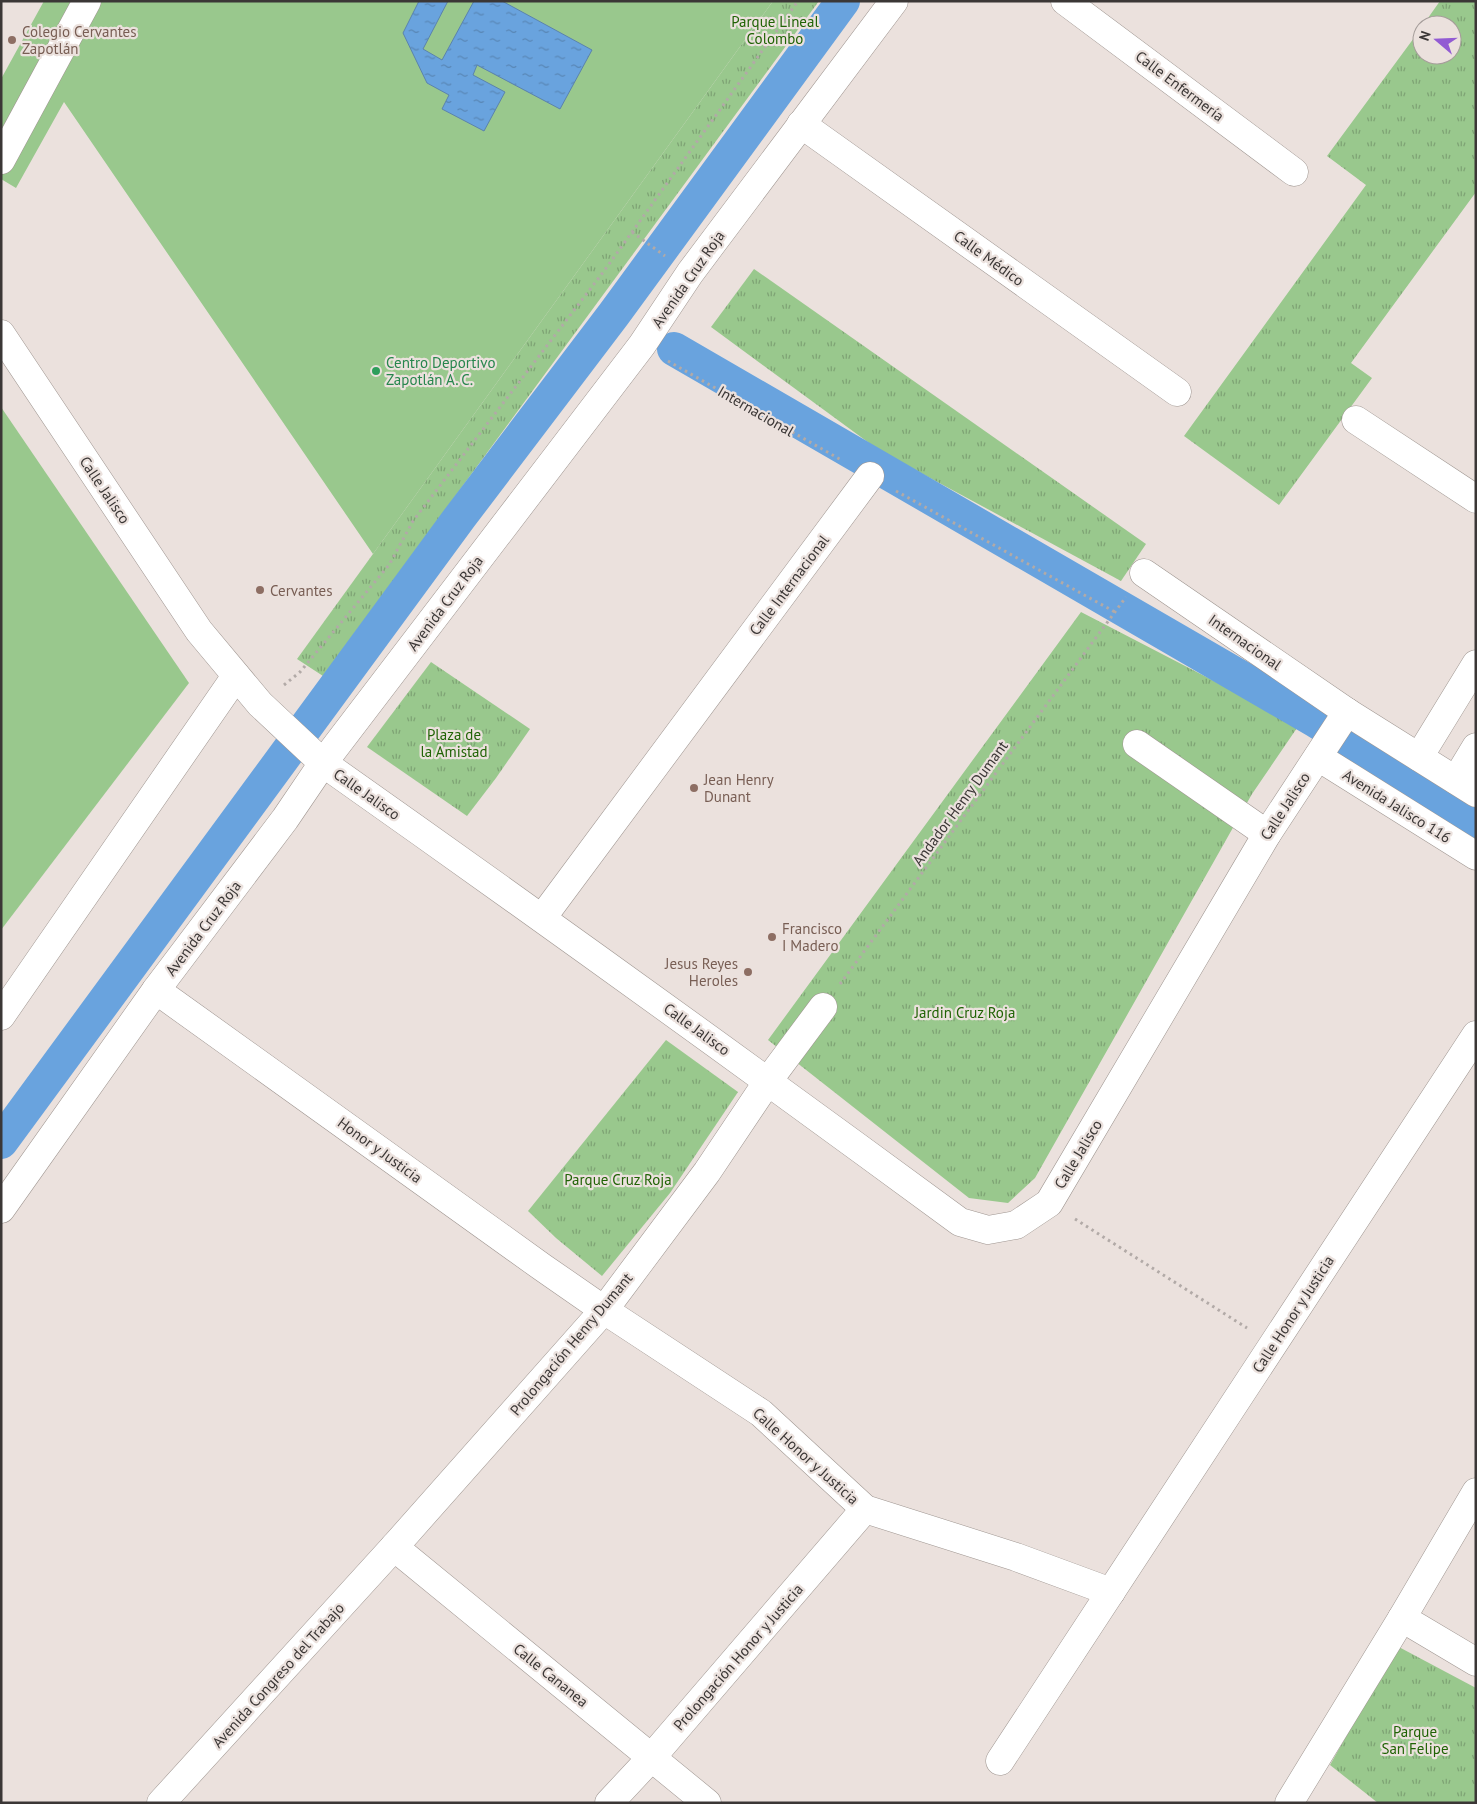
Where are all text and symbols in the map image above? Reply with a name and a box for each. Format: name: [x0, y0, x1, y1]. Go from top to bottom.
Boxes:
park label: Parque Lineal Colombo: [731, 12, 819, 48]
north arrow: [1412, 15, 1462, 65]
place label: Colegio Cervantes Zapotlán: [22, 22, 137, 58]
text: N: [1415, 28, 1435, 43]
marker: Colegio Cervantes Zapotlán: [6, 34, 18, 46]
street label: Calle Enfermería: [1132, 46, 1228, 126]
street label: Calle Médico: [950, 226, 1028, 290]
street label: Avenida Cruz Roja: [647, 227, 729, 331]
place label: Centro Deportivo Zapotlán A. C.: [386, 353, 495, 389]
marker: Centro Deportivo Zapotlán A. C.: [370, 365, 382, 377]
street label: Internacional: [715, 382, 798, 441]
street label: Calle Jalisco: [76, 453, 134, 527]
street label: Calle Internacional: [745, 531, 833, 639]
street label: Avenida Cruz Roja: [403, 552, 487, 654]
place label: Cervantes: [270, 581, 333, 600]
marker: Cervantes: [254, 584, 266, 596]
street label: Internacional: [1205, 610, 1286, 674]
park label: Plaza de la Amistad: [420, 725, 488, 761]
street label: Andador Henry Dumant: [908, 737, 1012, 869]
street label: Calle Jalisco: [330, 764, 404, 824]
street label: Avenida Jalisco 116: [1339, 765, 1455, 847]
street label: Calle Jalisco: [1256, 768, 1314, 844]
place label: Jean Henry Dunant: [703, 770, 774, 806]
marker: Jean Henry Dunant: [688, 782, 700, 794]
street label: Avenida Cruz Roja: [161, 877, 245, 979]
place label: Francisco I Madero: [782, 919, 842, 955]
marker: Francisco I Madero: [766, 931, 778, 943]
place label: Jesus Reyes Heroles: [664, 954, 738, 990]
marker: Jesus Reyes Heroles: [742, 966, 754, 978]
street label: Calle Jalisco: [660, 999, 734, 1059]
park label: Jardin Cruz Roja: [914, 1003, 1015, 1022]
street label: Honor y Justicia: [334, 1113, 426, 1187]
street label: Calle Jalisco: [1050, 1116, 1106, 1192]
park label: Parque Cruz Roja: [564, 1170, 672, 1189]
street label: Calle Honor y Justicia: [1248, 1252, 1338, 1376]
street label: Prolongación Henry Dumant: [506, 1269, 636, 1419]
street label: Calle Honor y Justicia: [749, 1403, 863, 1509]
street label: Prolongación Honor y Justicia: [669, 1580, 807, 1734]
street label: Avenida Congreso del Trabajo: [208, 1599, 348, 1751]
street label: Calle Cananea: [510, 1639, 592, 1711]
park label: Parque San Felipe: [1381, 1722, 1449, 1758]

